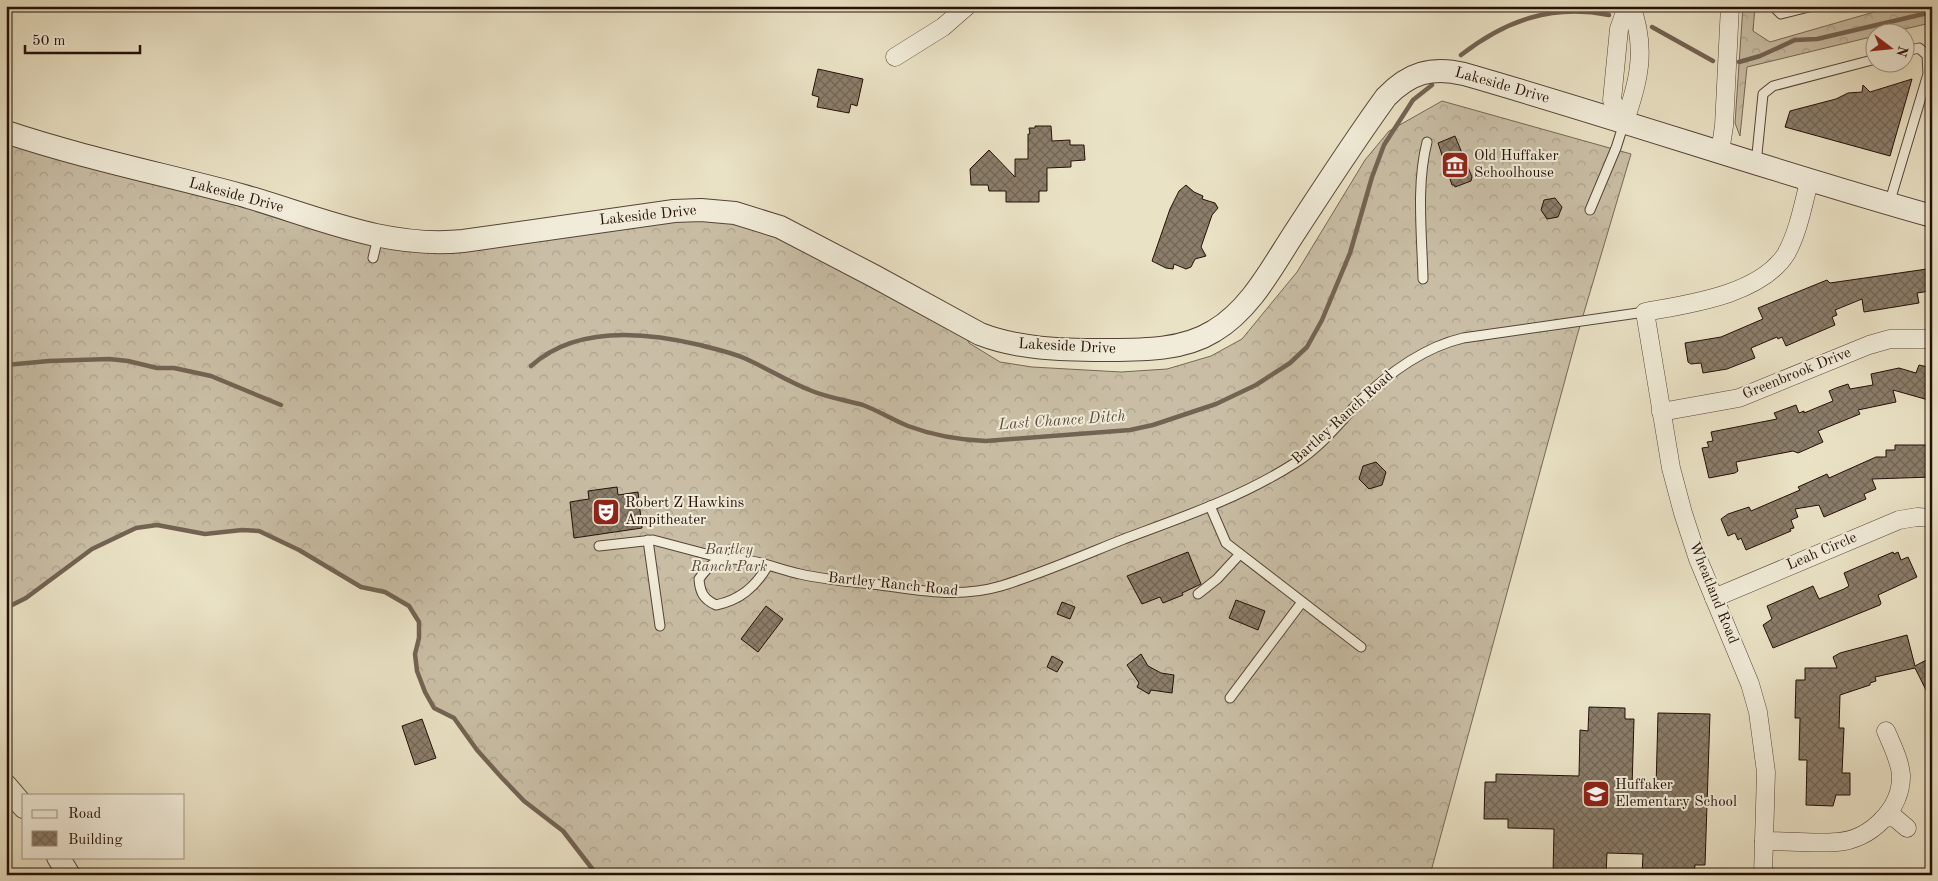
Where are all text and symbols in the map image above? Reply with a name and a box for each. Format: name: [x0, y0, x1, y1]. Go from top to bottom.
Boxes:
scale bar: [25, 22, 140, 54]
north arrow: [1866, 22, 1916, 72]
text: 50 m: [32, 34, 66, 49]
text: N: [1893, 44, 1910, 59]
street label: Lakeside Drive: [1453, 65, 1551, 107]
place label: Old Huffaker Schoolhouse: [1474, 149, 1559, 181]
museum icon: Old Huffaker Schoolhouse: [1440, 150, 1470, 180]
street label: Lakeside Drive: [187, 176, 285, 216]
street label: Lakeside Drive: [599, 203, 697, 229]
street label: Lakeside Drive: [1018, 337, 1116, 357]
street label: Greenbrook Drive: [1741, 345, 1853, 403]
street label: Bartley Ranch Road: [1289, 369, 1397, 467]
water label: Last Chance Ditch: [997, 409, 1126, 434]
place label: Robert Z Hawkins Ampitheater: [625, 496, 744, 528]
theatre icon: Robert Z Hawkins Ampitheater: [591, 497, 621, 527]
street label: Leah Circle: [1785, 531, 1859, 573]
street label: Wheatland Road: [1686, 540, 1740, 646]
park label: Bartley Ranch Park: [690, 543, 767, 575]
street label: Bartley Ranch Road: [827, 571, 959, 599]
place label: Huffaker Elementary School: [1615, 778, 1737, 810]
school or university icon: Huffaker Elementary School: [1581, 779, 1611, 809]
legend: [22, 794, 185, 858]
text: Road: [68, 807, 102, 822]
text: Building: [68, 833, 123, 848]

